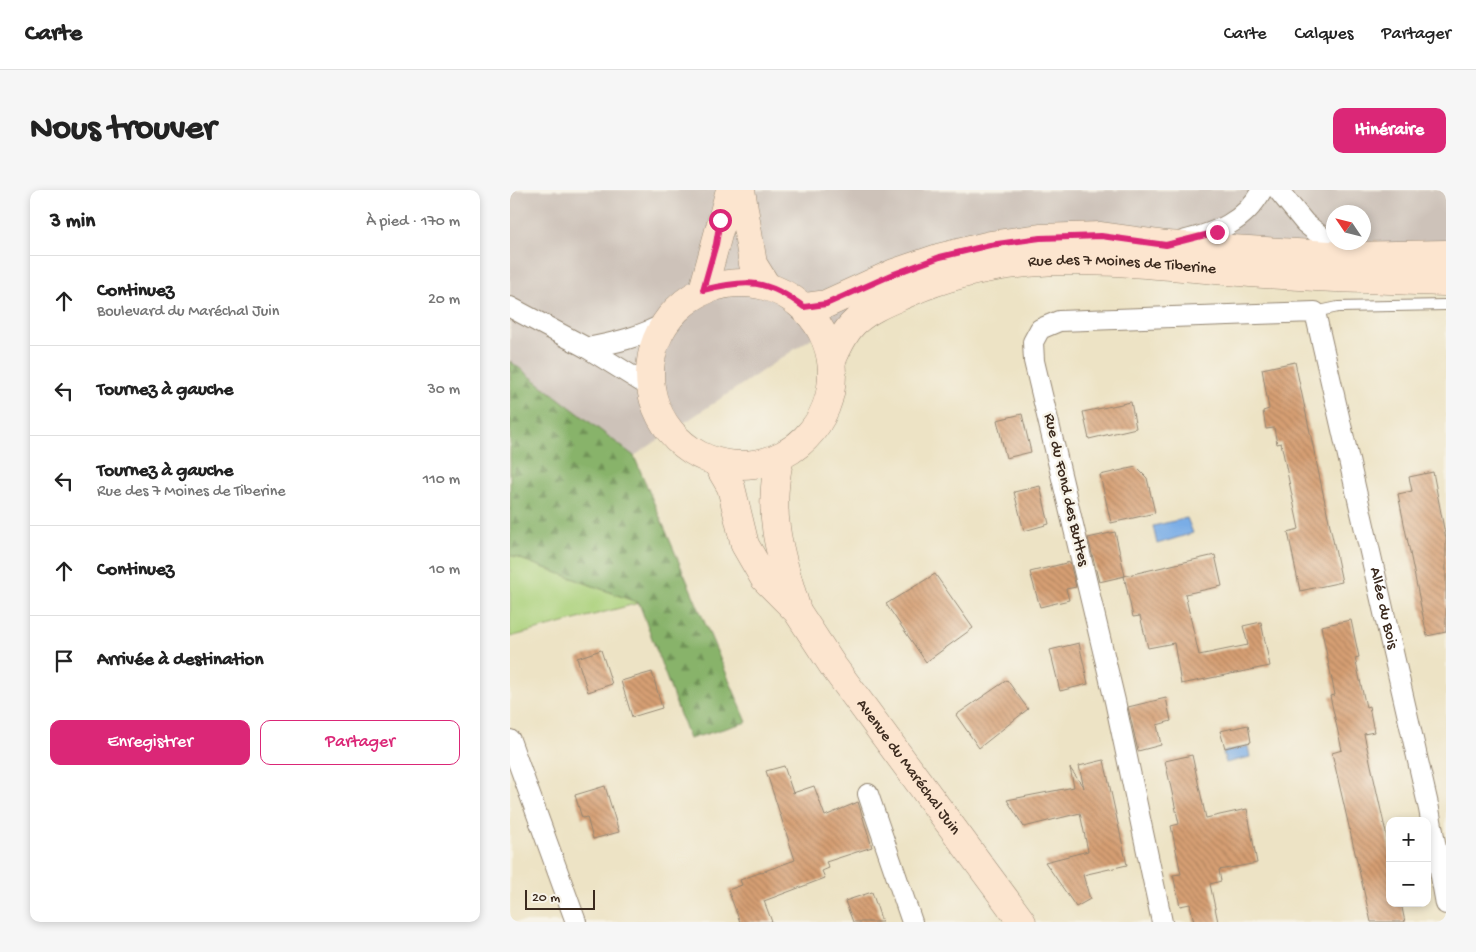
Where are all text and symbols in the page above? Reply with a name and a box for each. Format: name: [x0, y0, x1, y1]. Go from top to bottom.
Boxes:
text: Carte: [25, 20, 82, 49]
text: Carte: [1224, 24, 1267, 45]
text: Calques: [1295, 24, 1353, 45]
text: Partager: [1381, 24, 1451, 45]
button: Itinéraire: [1333, 108, 1446, 153]
text: Nous trouver: [30, 110, 216, 151]
north arrow: [1326, 205, 1371, 250]
route start: [709, 209, 732, 232]
text: 3 min: [50, 210, 95, 235]
text: À pied · 170 m: [366, 213, 460, 232]
route end: [1206, 221, 1229, 244]
street label: Rue des 7 Moines de Tiberine: [1027, 251, 1218, 280]
text: Continuez: [97, 280, 174, 303]
icon: ahead: [50, 287, 78, 315]
text: 20 m: [428, 291, 460, 310]
text: Boulevard du Maréchal Juin: [97, 303, 279, 322]
icon: left: [50, 377, 78, 405]
text: Tournez à gauche: [97, 379, 233, 402]
text: 30 m: [427, 381, 460, 400]
street label: Rue du Fond des Buttes: [1038, 412, 1092, 569]
text: Tournez à gauche: [97, 460, 233, 483]
icon: left: [50, 467, 78, 495]
text: 110 m: [423, 471, 460, 490]
text: Rue des 7 Moines de Tiberine: [97, 483, 286, 502]
icon: ahead: [50, 557, 78, 585]
text: Continuez: [97, 559, 174, 582]
text: 10 m: [429, 561, 460, 580]
street label: Allée du Bois: [1364, 566, 1402, 652]
icon: arrive: [50, 647, 78, 675]
text: Arrivée à destination: [97, 649, 263, 672]
street label: Avenue du Maréchal Juin: [852, 696, 964, 839]
button: Enregistrer: [50, 720, 250, 765]
button: Partager: [260, 720, 460, 765]
map controls: [1386, 817, 1431, 907]
button: +: [1386, 817, 1431, 862]
button: −: [1386, 862, 1431, 907]
scale bar: [525, 887, 595, 910]
text: 20 m: [532, 890, 560, 907]

